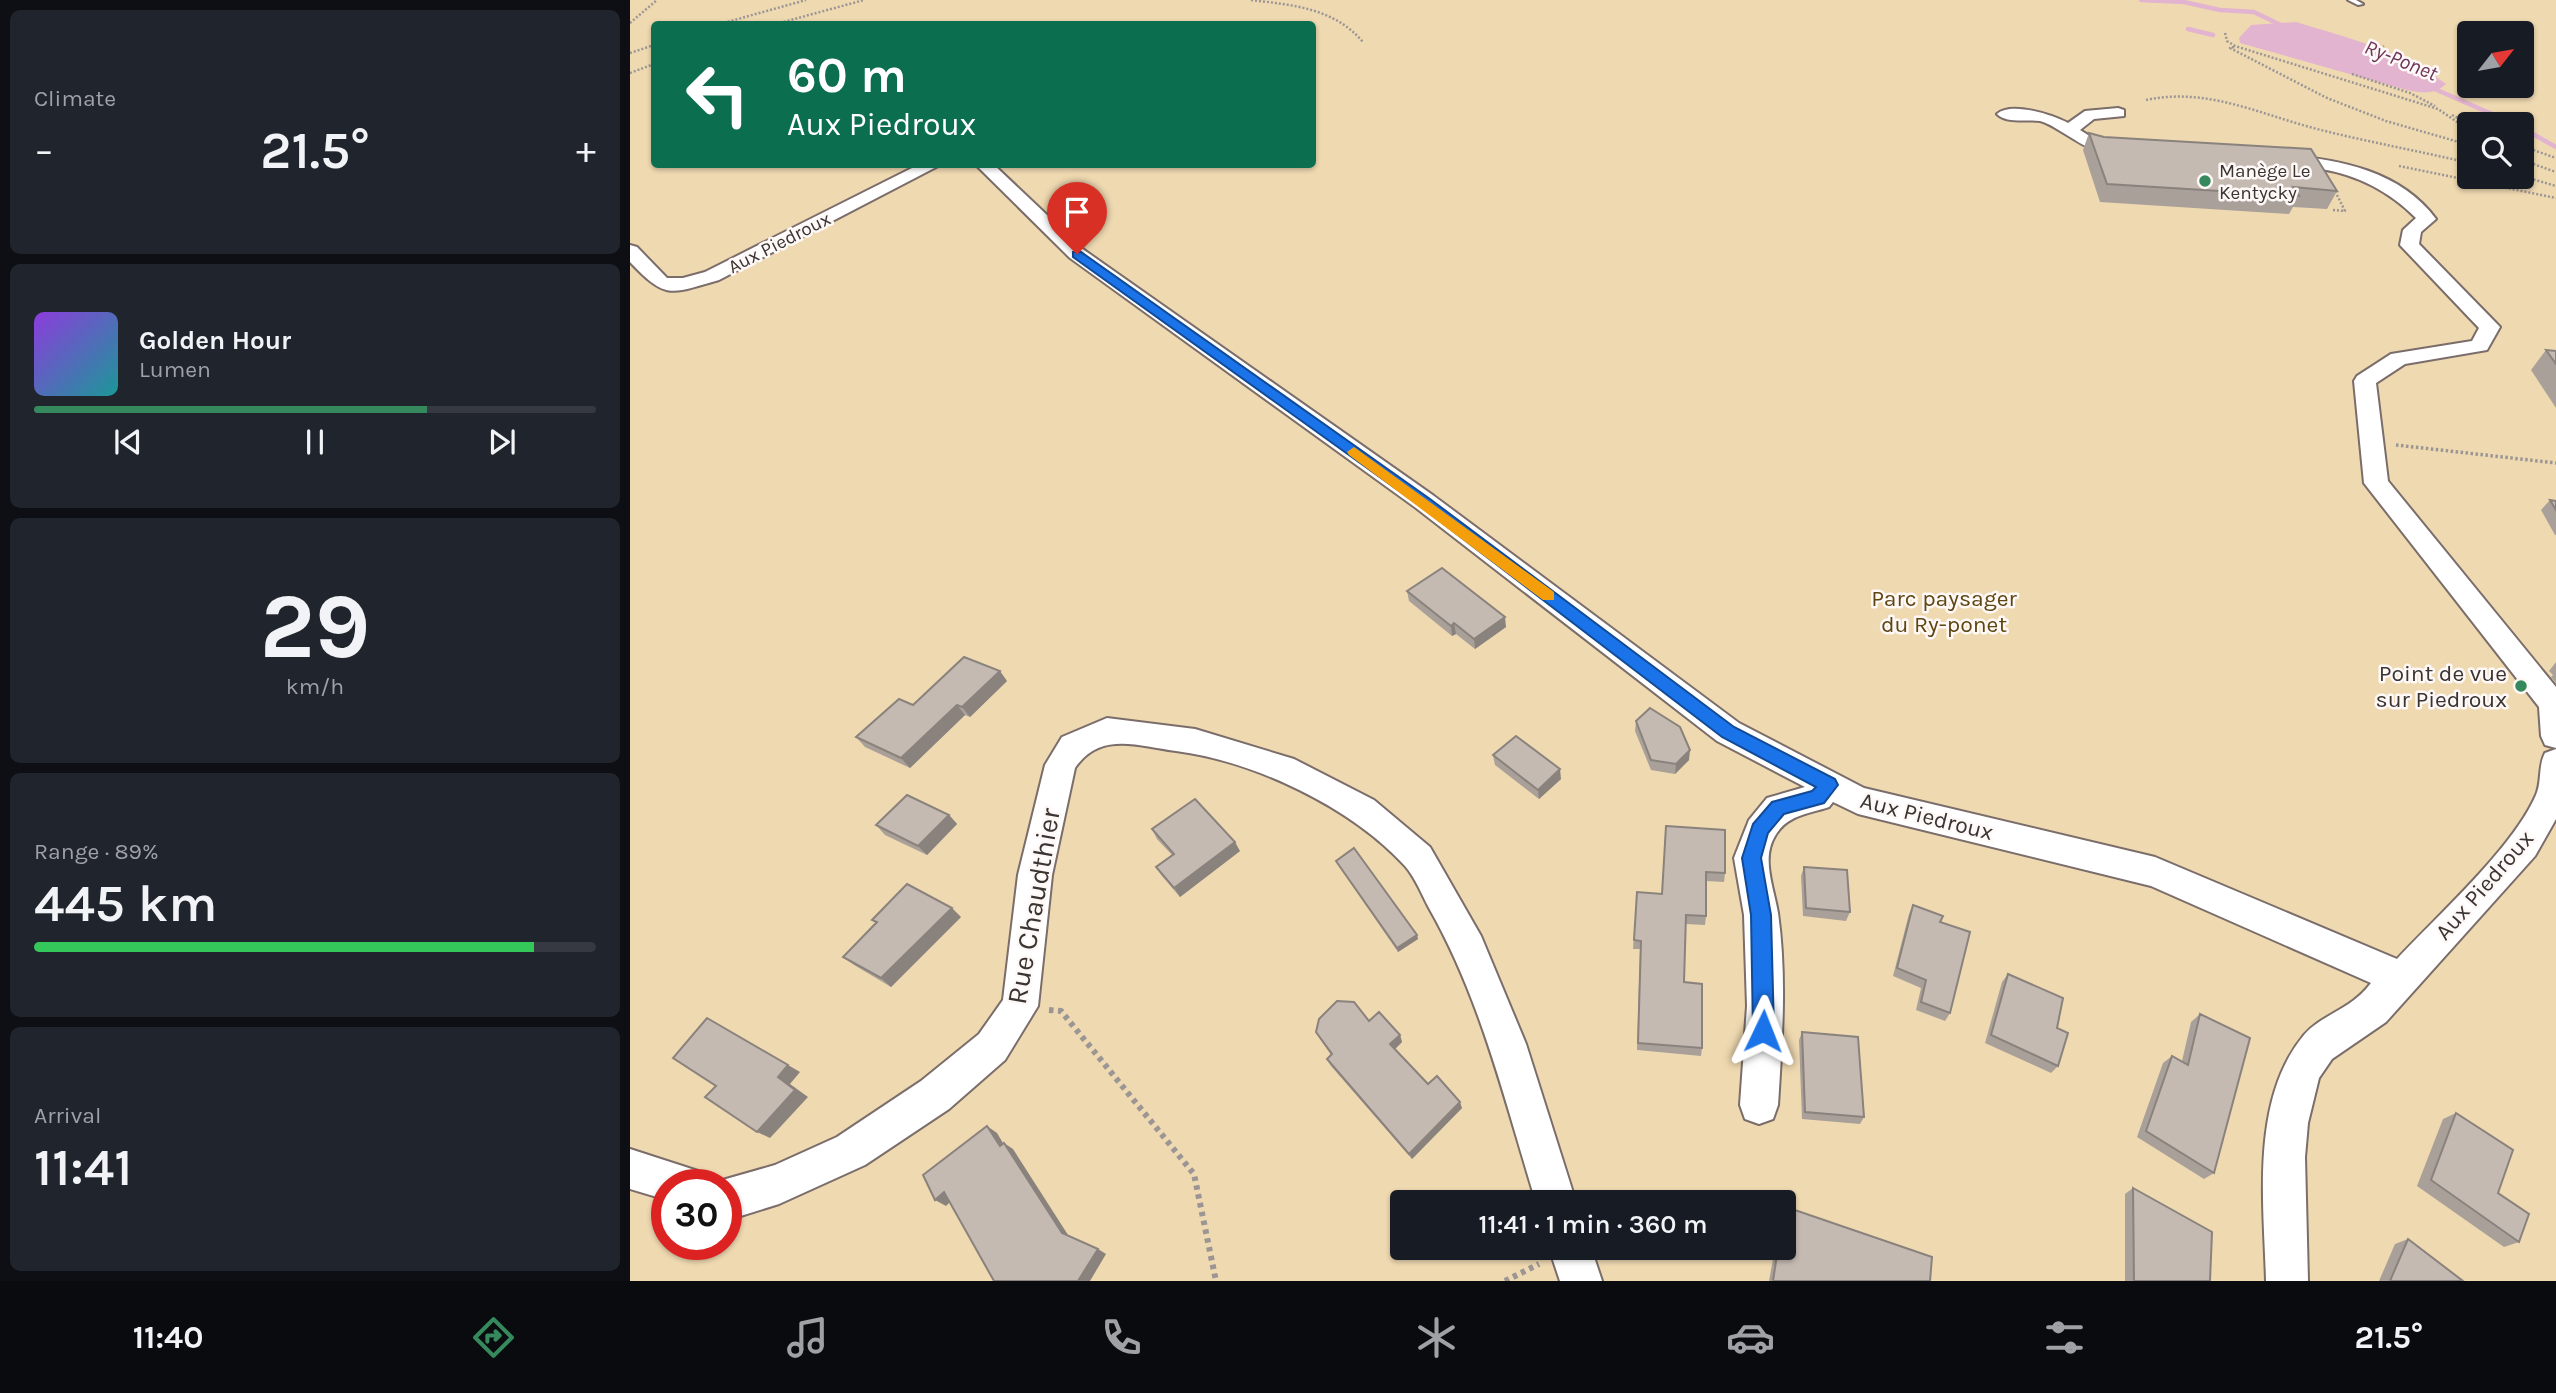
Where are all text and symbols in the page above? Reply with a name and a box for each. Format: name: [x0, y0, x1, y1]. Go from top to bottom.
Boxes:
north arrow: [2457, 21, 2534, 98]
map controls: [2457, 21, 2534, 189]
water label: Ry-Ponet: [2361, 35, 2442, 86]
text: 60 m: [787, 47, 907, 104]
icon: left: [672, 49, 763, 140]
text: Climate: [34, 85, 116, 112]
text: Aux Piedroux: [787, 106, 976, 143]
button: search: [2457, 112, 2534, 189]
text: 21.5°: [260, 120, 370, 181]
text: −: [34, 128, 54, 173]
text: +: [576, 128, 596, 173]
place label: Manège Le Kentycky: [2219, 160, 2310, 204]
marker: Manège Le Kentycky: [2197, 173, 2213, 189]
pin: [1047, 182, 1107, 254]
icon: arrive: [1058, 193, 1096, 231]
street label: Aux Piedroux: [724, 207, 835, 278]
text: Golden Hour: [139, 325, 291, 356]
text: Lumen: [139, 356, 211, 383]
icon: previous: [109, 423, 147, 461]
icon: pause: [296, 423, 334, 461]
icon: next: [483, 423, 521, 461]
text: 29: [260, 574, 370, 680]
park label: Parc paysager du Ry-ponet: [1871, 585, 2018, 638]
place label: Point de vue sur Piedroux: [2376, 660, 2507, 713]
text: km/h: [286, 673, 344, 700]
marker: Point de vue sur Piedroux: [2513, 678, 2529, 694]
street label: Aux Piedroux: [1858, 787, 1996, 846]
street label: Rue Chaudthier: [1000, 805, 1067, 1007]
street label: Aux Piedroux: [2430, 825, 2539, 945]
text: Range · 89%: [34, 838, 159, 865]
text: 445 km: [34, 873, 217, 934]
position arrow: [1726, 994, 1800, 1068]
text: Arrival: [34, 1102, 101, 1129]
text: 11:41: [34, 1137, 132, 1198]
speed limit sign: 30: [651, 1169, 742, 1260]
text: 11:41 · 1 min · 360 m: [1479, 1209, 1707, 1240]
icon: directions: [469, 1313, 518, 1362]
icon: music: [783, 1313, 832, 1362]
icon: phone: [1097, 1313, 1146, 1362]
icon: climate: [1412, 1313, 1461, 1362]
icon: car: [1726, 1313, 1775, 1362]
icon: filters: [2040, 1313, 2089, 1362]
text: 11:40: [133, 1319, 203, 1356]
text: 21.5°: [2355, 1319, 2423, 1356]

